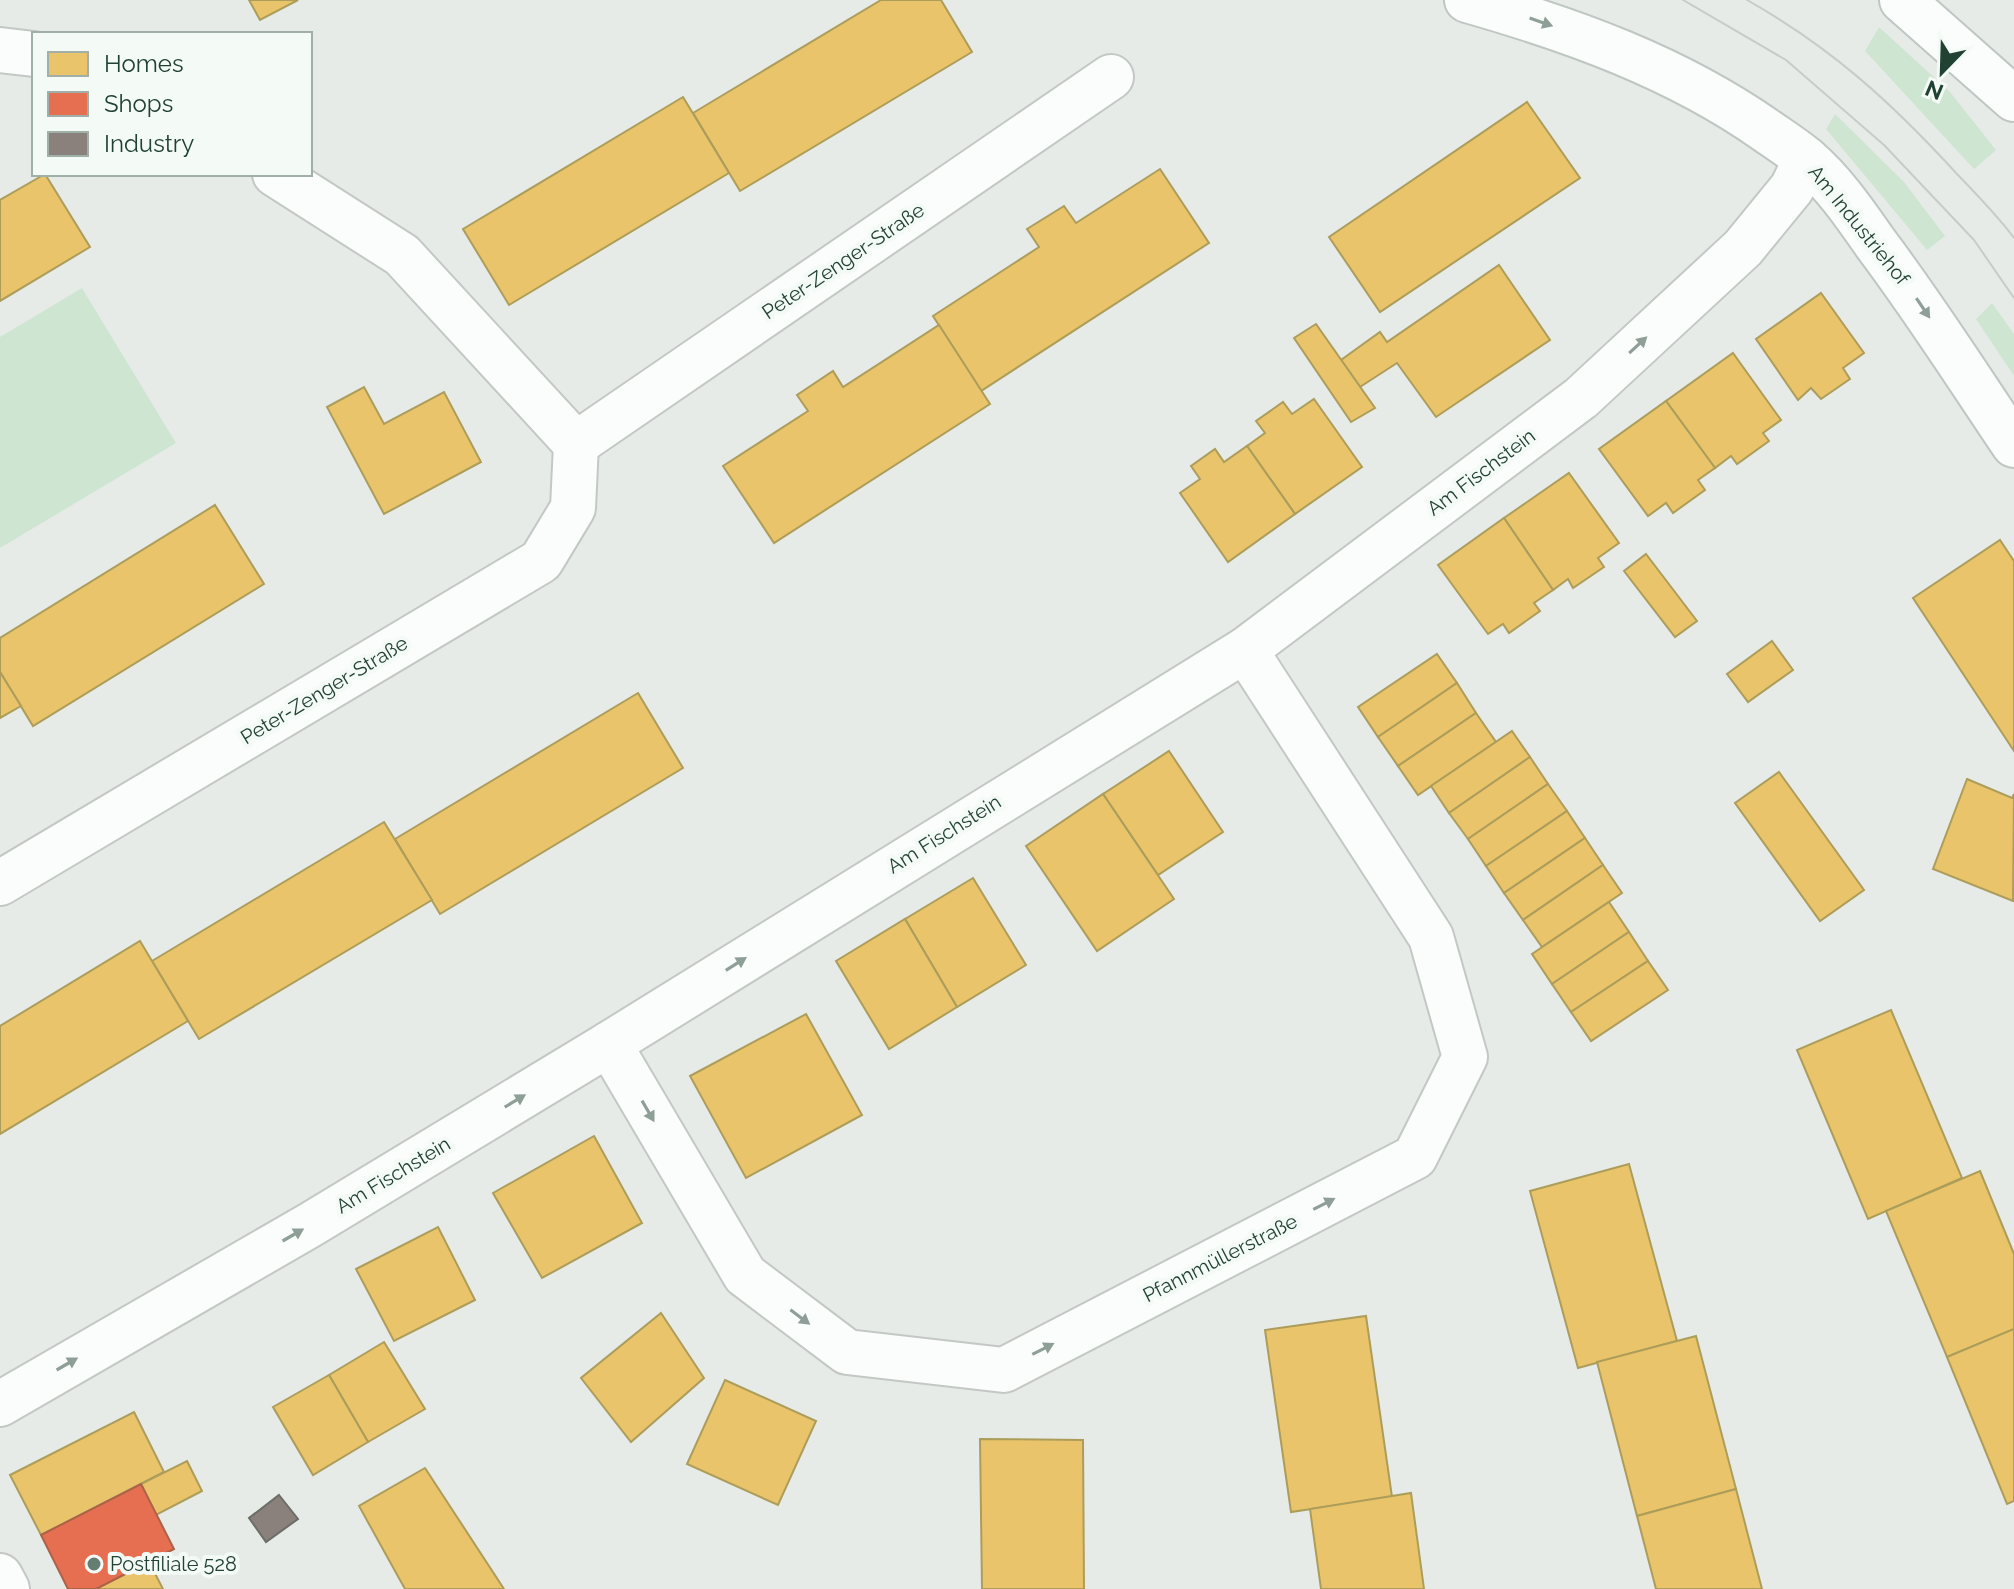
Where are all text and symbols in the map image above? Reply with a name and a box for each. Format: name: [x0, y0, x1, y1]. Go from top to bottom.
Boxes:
one-way arrow: [1530, 17, 1554, 29]
legend: [32, 32, 312, 176]
north arrow: [1902, 32, 1982, 112]
text: Homes: [104, 49, 184, 78]
text: N: [1921, 75, 1947, 106]
text: Shops: [104, 89, 173, 118]
text: Industry: [104, 129, 194, 158]
street label: Am Industriehof: [1803, 160, 1916, 291]
street label: Peter-Zenger-Straße: [757, 198, 929, 324]
one-way arrow: [1915, 297, 1930, 318]
one-way arrow: [1629, 336, 1648, 354]
street label: Am Fischstein: [1422, 423, 1540, 521]
street label: Peter-Zenger-Straße: [236, 631, 412, 749]
street label: Am Fischstein: [883, 790, 1005, 878]
one-way arrow: [726, 957, 747, 972]
one-way arrow: [504, 1094, 526, 1108]
one-way arrow: [641, 1100, 655, 1122]
street label: Am Fischstein: [331, 1131, 455, 1219]
one-way arrow: [1312, 1198, 1335, 1211]
street label: Pfannmüllerstraße: [1139, 1209, 1301, 1307]
one-way arrow: [282, 1228, 304, 1242]
one-way arrow: [790, 1309, 811, 1325]
one-way arrow: [1032, 1343, 1054, 1357]
one-way arrow: [56, 1357, 78, 1371]
place label: Postfiliale 528: [110, 1552, 237, 1576]
marker: Postfiliale 528: [85, 1555, 103, 1573]

